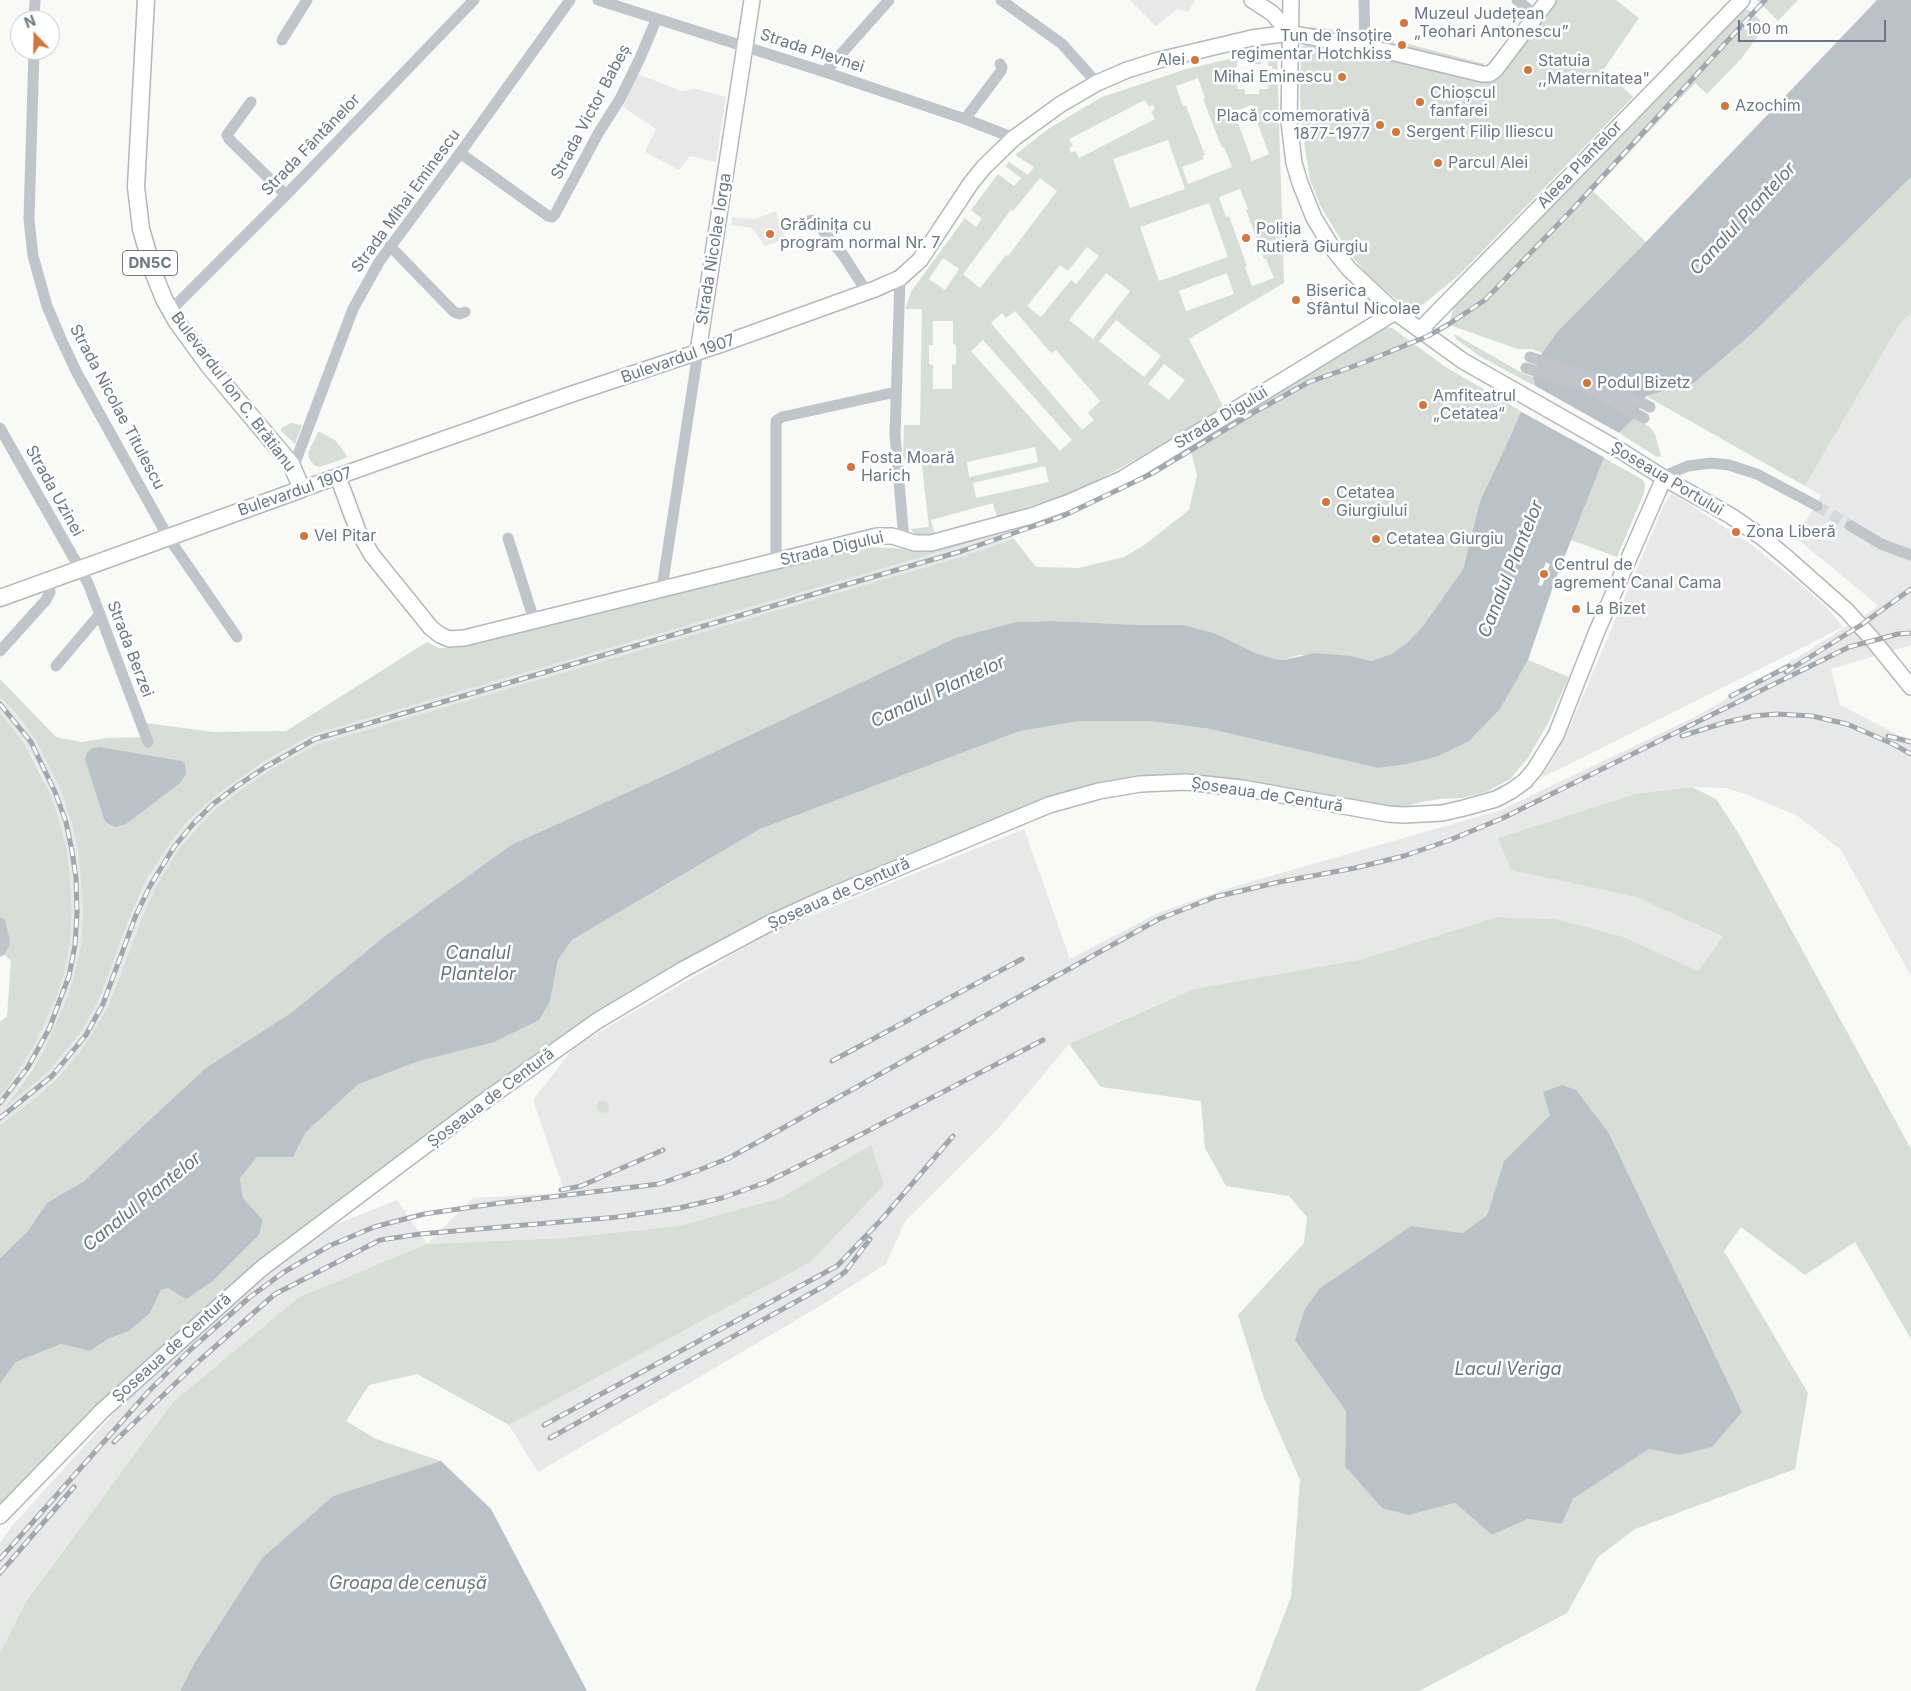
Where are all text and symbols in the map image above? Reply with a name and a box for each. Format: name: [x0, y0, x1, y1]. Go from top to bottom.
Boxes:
place label: Muzeul Județean „Teohari Antonescu”: [1414, 4, 1569, 42]
north arrow: [10, 10, 60, 60]
scale bar: [1741, 10, 1888, 42]
text: N: [22, 12, 38, 31]
marker: Muzeul Județean „Teohari Antonescu”: [1398, 17, 1410, 29]
text: 100 m: [1746, 19, 1788, 38]
street label: Strada Plevnei: [757, 25, 867, 77]
place label: Tun de însoțire regimentar Hotchkiss: [1231, 26, 1392, 64]
marker: Tun de însoțire regimentar Hotchkiss: [1396, 39, 1408, 51]
street label: Strada Victor Babeș: [547, 41, 635, 183]
place label: Alei: [1157, 50, 1185, 70]
place label: Statuia ,,Maternitatea": [1538, 51, 1650, 89]
marker: Alei: [1189, 54, 1201, 66]
marker: Statuia ,,Maternitatea": [1522, 64, 1534, 76]
place label: Mihai Eminescu: [1214, 67, 1332, 87]
marker: Mihai Eminescu: [1336, 71, 1348, 83]
place label: Chioșcul fanfarei: [1430, 83, 1496, 121]
street label: Strada Fântânelor: [258, 90, 364, 200]
marker: Chioșcul fanfarei: [1414, 96, 1426, 108]
place label: Azochim: [1735, 96, 1801, 116]
marker: Azochim: [1719, 100, 1731, 112]
place label: Placă comemorativă 1877-1977: [1216, 106, 1370, 144]
street label: Aleea Plantelor: [1534, 117, 1626, 213]
marker: Placă comemorativă 1877-1977: [1374, 119, 1386, 131]
place label: Sergent Filip Iliescu: [1406, 122, 1553, 142]
street label: Strada Mihai Eminescu: [348, 126, 464, 276]
marker: Sergent Filip Iliescu: [1390, 126, 1402, 138]
place label: Parcul Alei: [1448, 153, 1528, 173]
marker: Parcul Alei: [1432, 157, 1444, 169]
water label: Canalul Plantelor: [1685, 158, 1801, 280]
street label: Strada Nicolae Iorga: [693, 172, 735, 326]
place label: Grădinița cu program normal Nr. 7: [780, 215, 940, 253]
place label: Poliția Rutieră Giurgiu: [1256, 219, 1368, 257]
marker: Grădinița cu program normal Nr. 7: [764, 228, 776, 240]
marker: Poliția Rutieră Giurgiu: [1240, 232, 1252, 244]
road number: DN5C: [122, 250, 178, 276]
place label: Biserica Sfântul Nicolae: [1306, 281, 1420, 319]
marker: Biserica Sfântul Nicolae: [1290, 294, 1302, 306]
street label: Bulevardul Ion C. Brătianu: [167, 308, 299, 476]
street label: Strada Nicolae Titulescu: [65, 321, 169, 493]
street label: Bulevardul 1907: [618, 330, 738, 388]
place label: Podul Bizetz: [1597, 373, 1691, 393]
marker: Podul Bizetz: [1581, 377, 1593, 389]
street label: Strada Digului: [1171, 383, 1271, 453]
place label: Amfiteatrul „Cetatea“: [1433, 386, 1516, 424]
marker: Amfiteatrul „Cetatea“: [1417, 399, 1429, 411]
street label: Șoseaua Portului: [1607, 438, 1727, 520]
street label: Strada Uzinei: [21, 442, 87, 540]
place label: Fosta Moară Harich: [861, 448, 955, 486]
marker: Fosta Moară Harich: [845, 461, 857, 473]
street label: Bulevardul 1907: [235, 463, 355, 521]
place label: Cetatea Giurgiului: [1336, 483, 1407, 521]
marker: Cetatea Giurgiului: [1320, 496, 1332, 508]
water label: Canalul Plantelor: [1474, 497, 1548, 641]
place label: Zona Liberă: [1746, 522, 1836, 542]
place label: Vel Pitar: [314, 526, 376, 546]
marker: Zona Liberă: [1730, 526, 1742, 538]
street label: Strada Digului: [778, 528, 886, 570]
place label: Cetatea Giurgiu: [1386, 529, 1504, 549]
marker: Vel Pitar: [298, 530, 310, 542]
marker: Cetatea Giurgiu: [1370, 533, 1382, 545]
place label: Centrul de agrement Canal Cama: [1554, 555, 1722, 593]
marker: Centrul de agrement Canal Cama: [1538, 568, 1550, 580]
street label: Strada Berzei: [103, 598, 157, 700]
place label: La Bizet: [1586, 599, 1646, 619]
marker: La Bizet: [1570, 603, 1582, 615]
water label: Canalul Plantelor: [867, 651, 1009, 733]
street label: Șoseaua de Centură: [1190, 774, 1344, 816]
street label: Șoseaua de Centură: [765, 854, 913, 934]
water label: Canalul Plantelor: [440, 943, 516, 986]
street label: Șoseaua de Centură: [424, 1044, 558, 1152]
water label: Canalul Plantelor: [79, 1148, 205, 1256]
street label: Șoseaua de Centură: [109, 1290, 235, 1406]
water label: Lacul Veriga: [1455, 1359, 1561, 1381]
water label: Groapa de cenușă: [329, 1573, 487, 1595]

